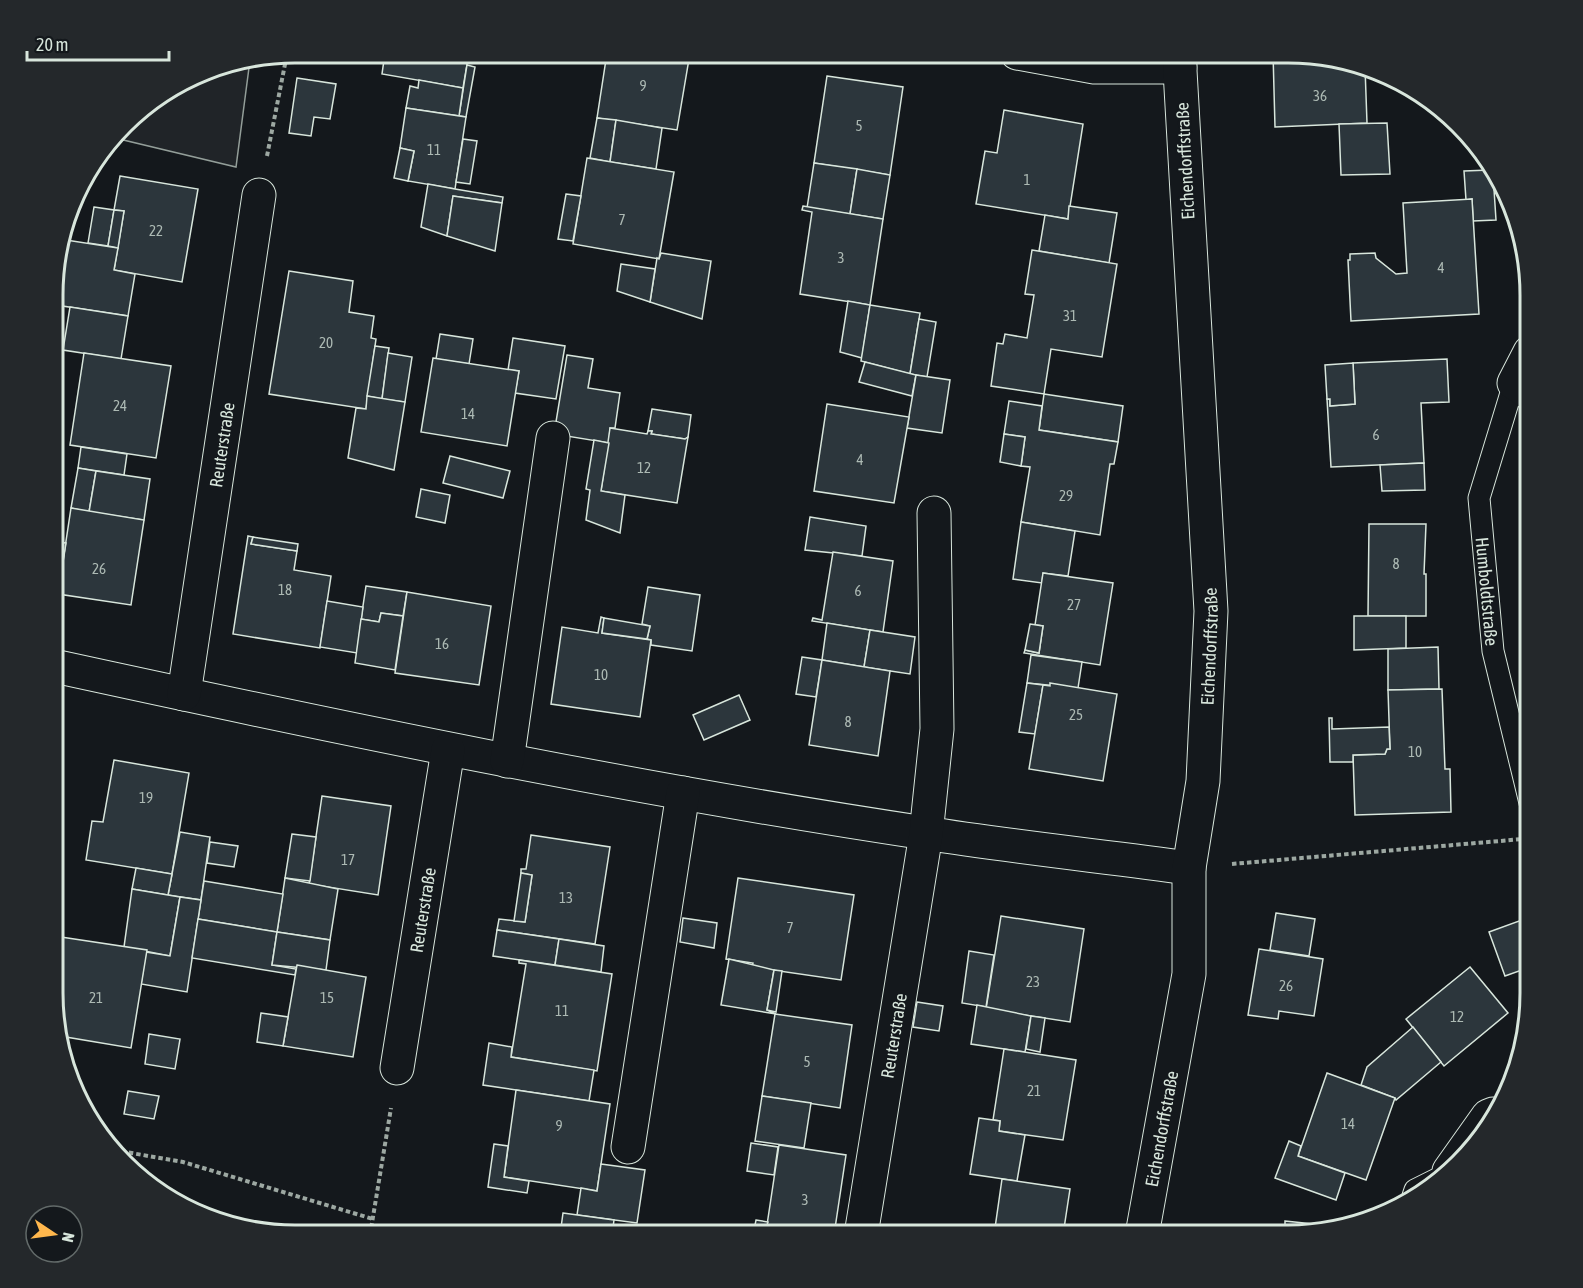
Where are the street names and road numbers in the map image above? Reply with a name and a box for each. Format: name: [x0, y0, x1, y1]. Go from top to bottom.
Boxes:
street label: Eichendorffstraße: [1171, 102, 1199, 220]
street label: Reuterstraße: [205, 401, 238, 489]
street label: Humboldtstraße: [1472, 536, 1503, 647]
street label: Eichendorffstraße: [1196, 587, 1222, 706]
street label: Reuterstraße: [405, 866, 440, 954]
street label: Reuterstraße: [876, 992, 911, 1080]
street label: Eichendorffstraße: [1140, 1069, 1182, 1188]

